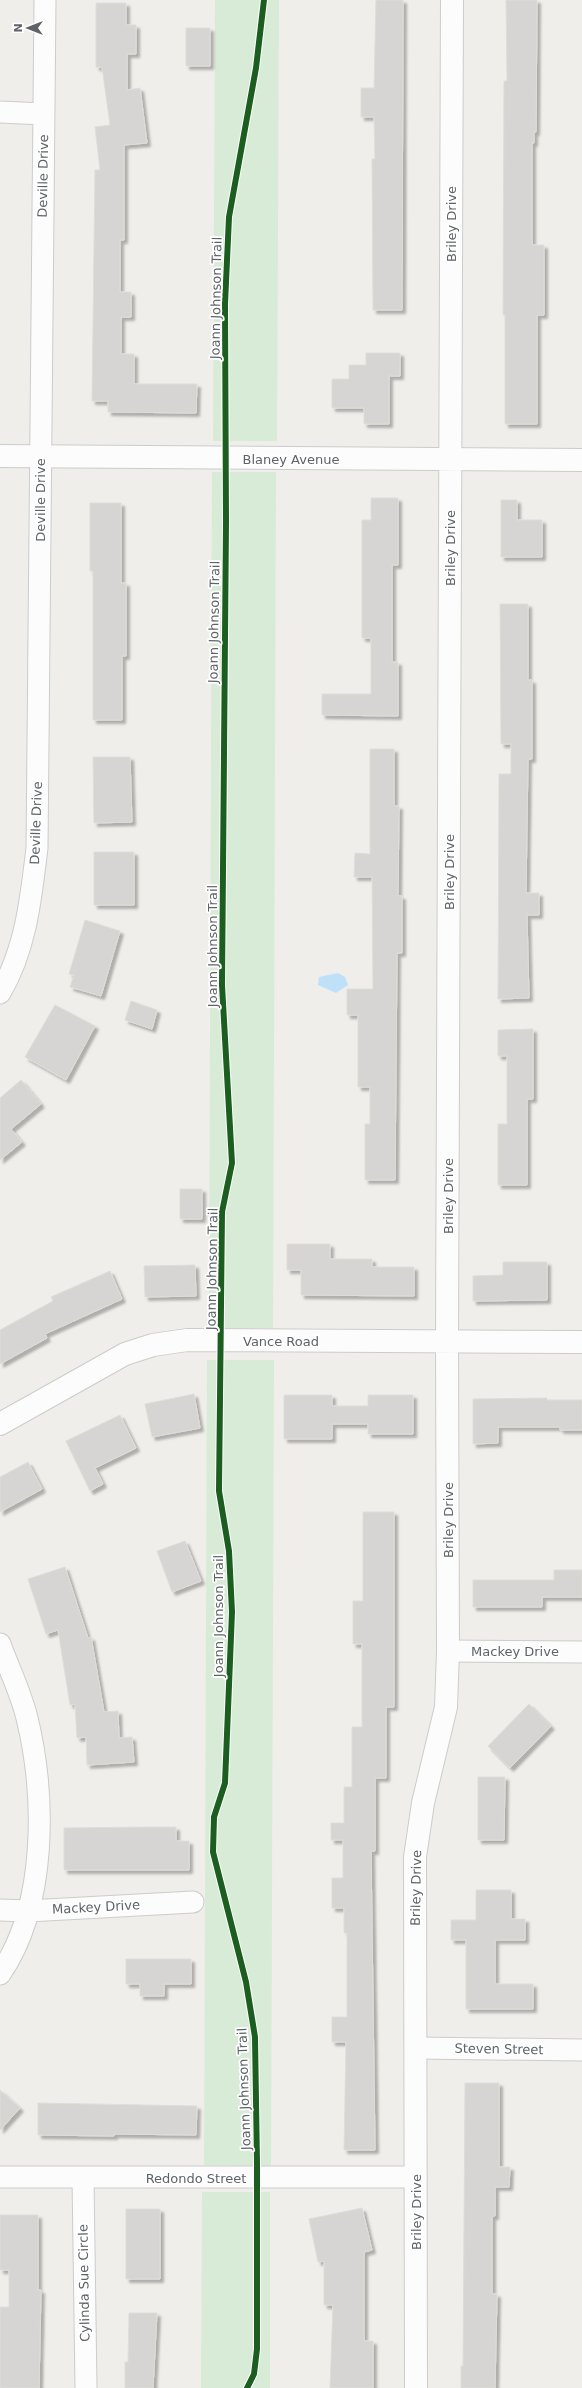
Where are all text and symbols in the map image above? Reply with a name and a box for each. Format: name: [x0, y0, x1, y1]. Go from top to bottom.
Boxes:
north arrow: [8, 8, 48, 48]
text: N: [12, 23, 25, 33]
street label: Deville Drive: [35, 134, 51, 218]
street label: Briley Drive: [444, 186, 459, 262]
street label: Joann Johnson Trail: [207, 237, 225, 360]
street label: Blaney Avenue: [243, 452, 339, 467]
street label: Deville Drive: [33, 458, 48, 542]
street label: Briley Drive: [443, 510, 458, 586]
street label: Joann Johnson Trail: [205, 561, 223, 684]
street label: Deville Drive: [27, 781, 45, 865]
street label: Briley Drive: [442, 834, 457, 910]
street label: Joann Johnson Trail: [205, 885, 220, 1008]
street label: Briley Drive: [441, 1158, 456, 1234]
street label: Joann Johnson Trail: [203, 1208, 221, 1331]
street label: Vance Road: [243, 1334, 319, 1349]
street label: Briley Drive: [441, 1482, 456, 1558]
street label: Joann Johnson Trail: [211, 1555, 226, 1678]
street label: Mackey Drive: [471, 1644, 559, 1659]
street label: Briley Drive: [408, 1850, 424, 1926]
street label: Mackey Drive: [52, 1897, 140, 1917]
street label: Joann Johnson Trail: [234, 2028, 254, 2151]
street label: Steven Street: [454, 2041, 544, 2057]
street label: Redondo Street: [146, 2171, 246, 2186]
street label: Briley Drive: [409, 2174, 424, 2250]
street label: Cylinda Sue Circle: [75, 2224, 93, 2342]

